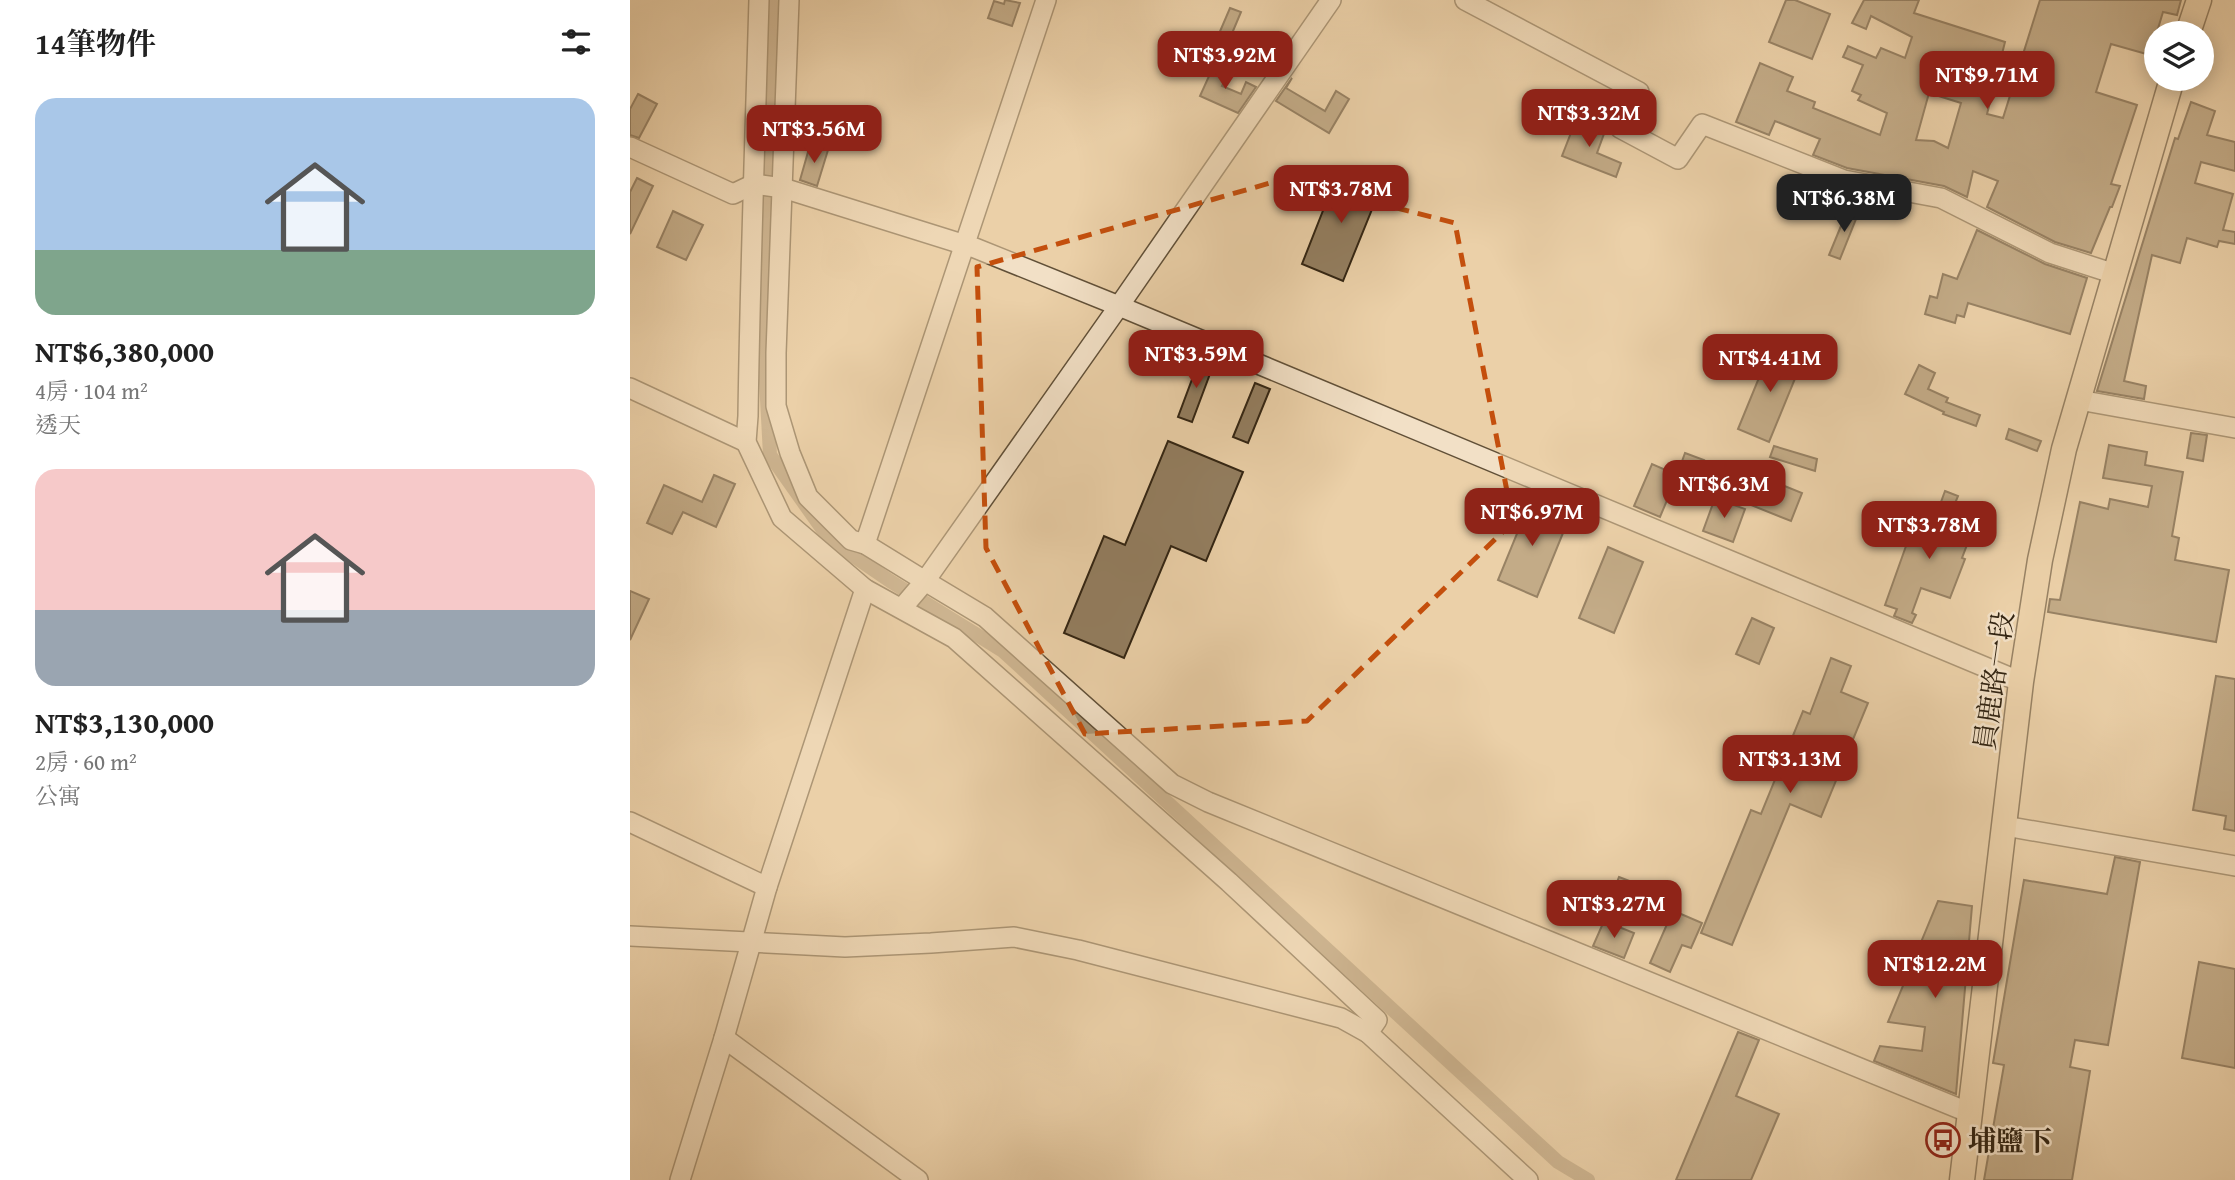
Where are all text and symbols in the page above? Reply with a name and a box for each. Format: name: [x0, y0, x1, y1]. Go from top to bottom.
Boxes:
text: 14筆物件: [35, 21, 156, 65]
map controls: [2144, 21, 2214, 91]
button: layers: [2144, 21, 2214, 91]
icon: filters: [557, 23, 595, 61]
pin: NT$3.92M: [1153, 32, 1297, 91]
text: NT$3.92M: [1174, 37, 1276, 70]
pin: NT$9.71M: [1915, 52, 2059, 111]
text: NT$9.71M: [1936, 57, 2038, 90]
pin: NT$3.32M: [1517, 90, 1661, 149]
text: NT$3.32M: [1538, 95, 1640, 128]
pin: NT$3.56M: [742, 106, 886, 165]
text: NT$3.56M: [763, 111, 865, 144]
icon: home: [252, 144, 378, 270]
pin: NT$3.78M: [1269, 166, 1413, 225]
text: NT$3.78M: [1290, 171, 1392, 204]
pin: NT$6.38M: [1772, 174, 1916, 234]
text: NT$6.38M: [1793, 180, 1895, 213]
text: NT$6,380,000: [35, 329, 214, 373]
pin: NT$3.59M: [1124, 330, 1268, 390]
pin: NT$4.41M: [1698, 334, 1842, 394]
text: NT$3.59M: [1145, 336, 1247, 369]
text: NT$4.41M: [1719, 340, 1821, 373]
text: 4房 · 104 m²: [35, 374, 148, 407]
text: 透天: [35, 408, 81, 441]
pin: NT$6.3M: [1659, 461, 1789, 520]
text: NT$6.3M: [1679, 466, 1769, 499]
pin: NT$6.97M: [1460, 489, 1604, 548]
text: NT$6.97M: [1481, 494, 1583, 527]
pin: NT$3.78M: [1857, 502, 2001, 561]
text: NT$3.78M: [1878, 507, 1980, 540]
icon: home: [252, 515, 378, 641]
street label: 員鹿路一段: [1963, 609, 2023, 753]
text: NT$3,130,000: [35, 700, 214, 744]
pin: NT$3.13M: [1718, 736, 1862, 795]
text: NT$3.13M: [1739, 741, 1841, 774]
text: 2房 · 60 m²: [35, 745, 137, 778]
text: 公寓: [35, 779, 81, 812]
pin: NT$3.27M: [1542, 880, 1686, 940]
text: NT$3.27M: [1563, 886, 1665, 919]
pin: NT$12.2M: [1863, 940, 2007, 1000]
text: NT$12.2M: [1884, 946, 1986, 979]
place label: 埔鹽下: [1968, 1120, 2052, 1161]
bus stop icon: 埔鹽下: [1924, 1121, 1962, 1159]

